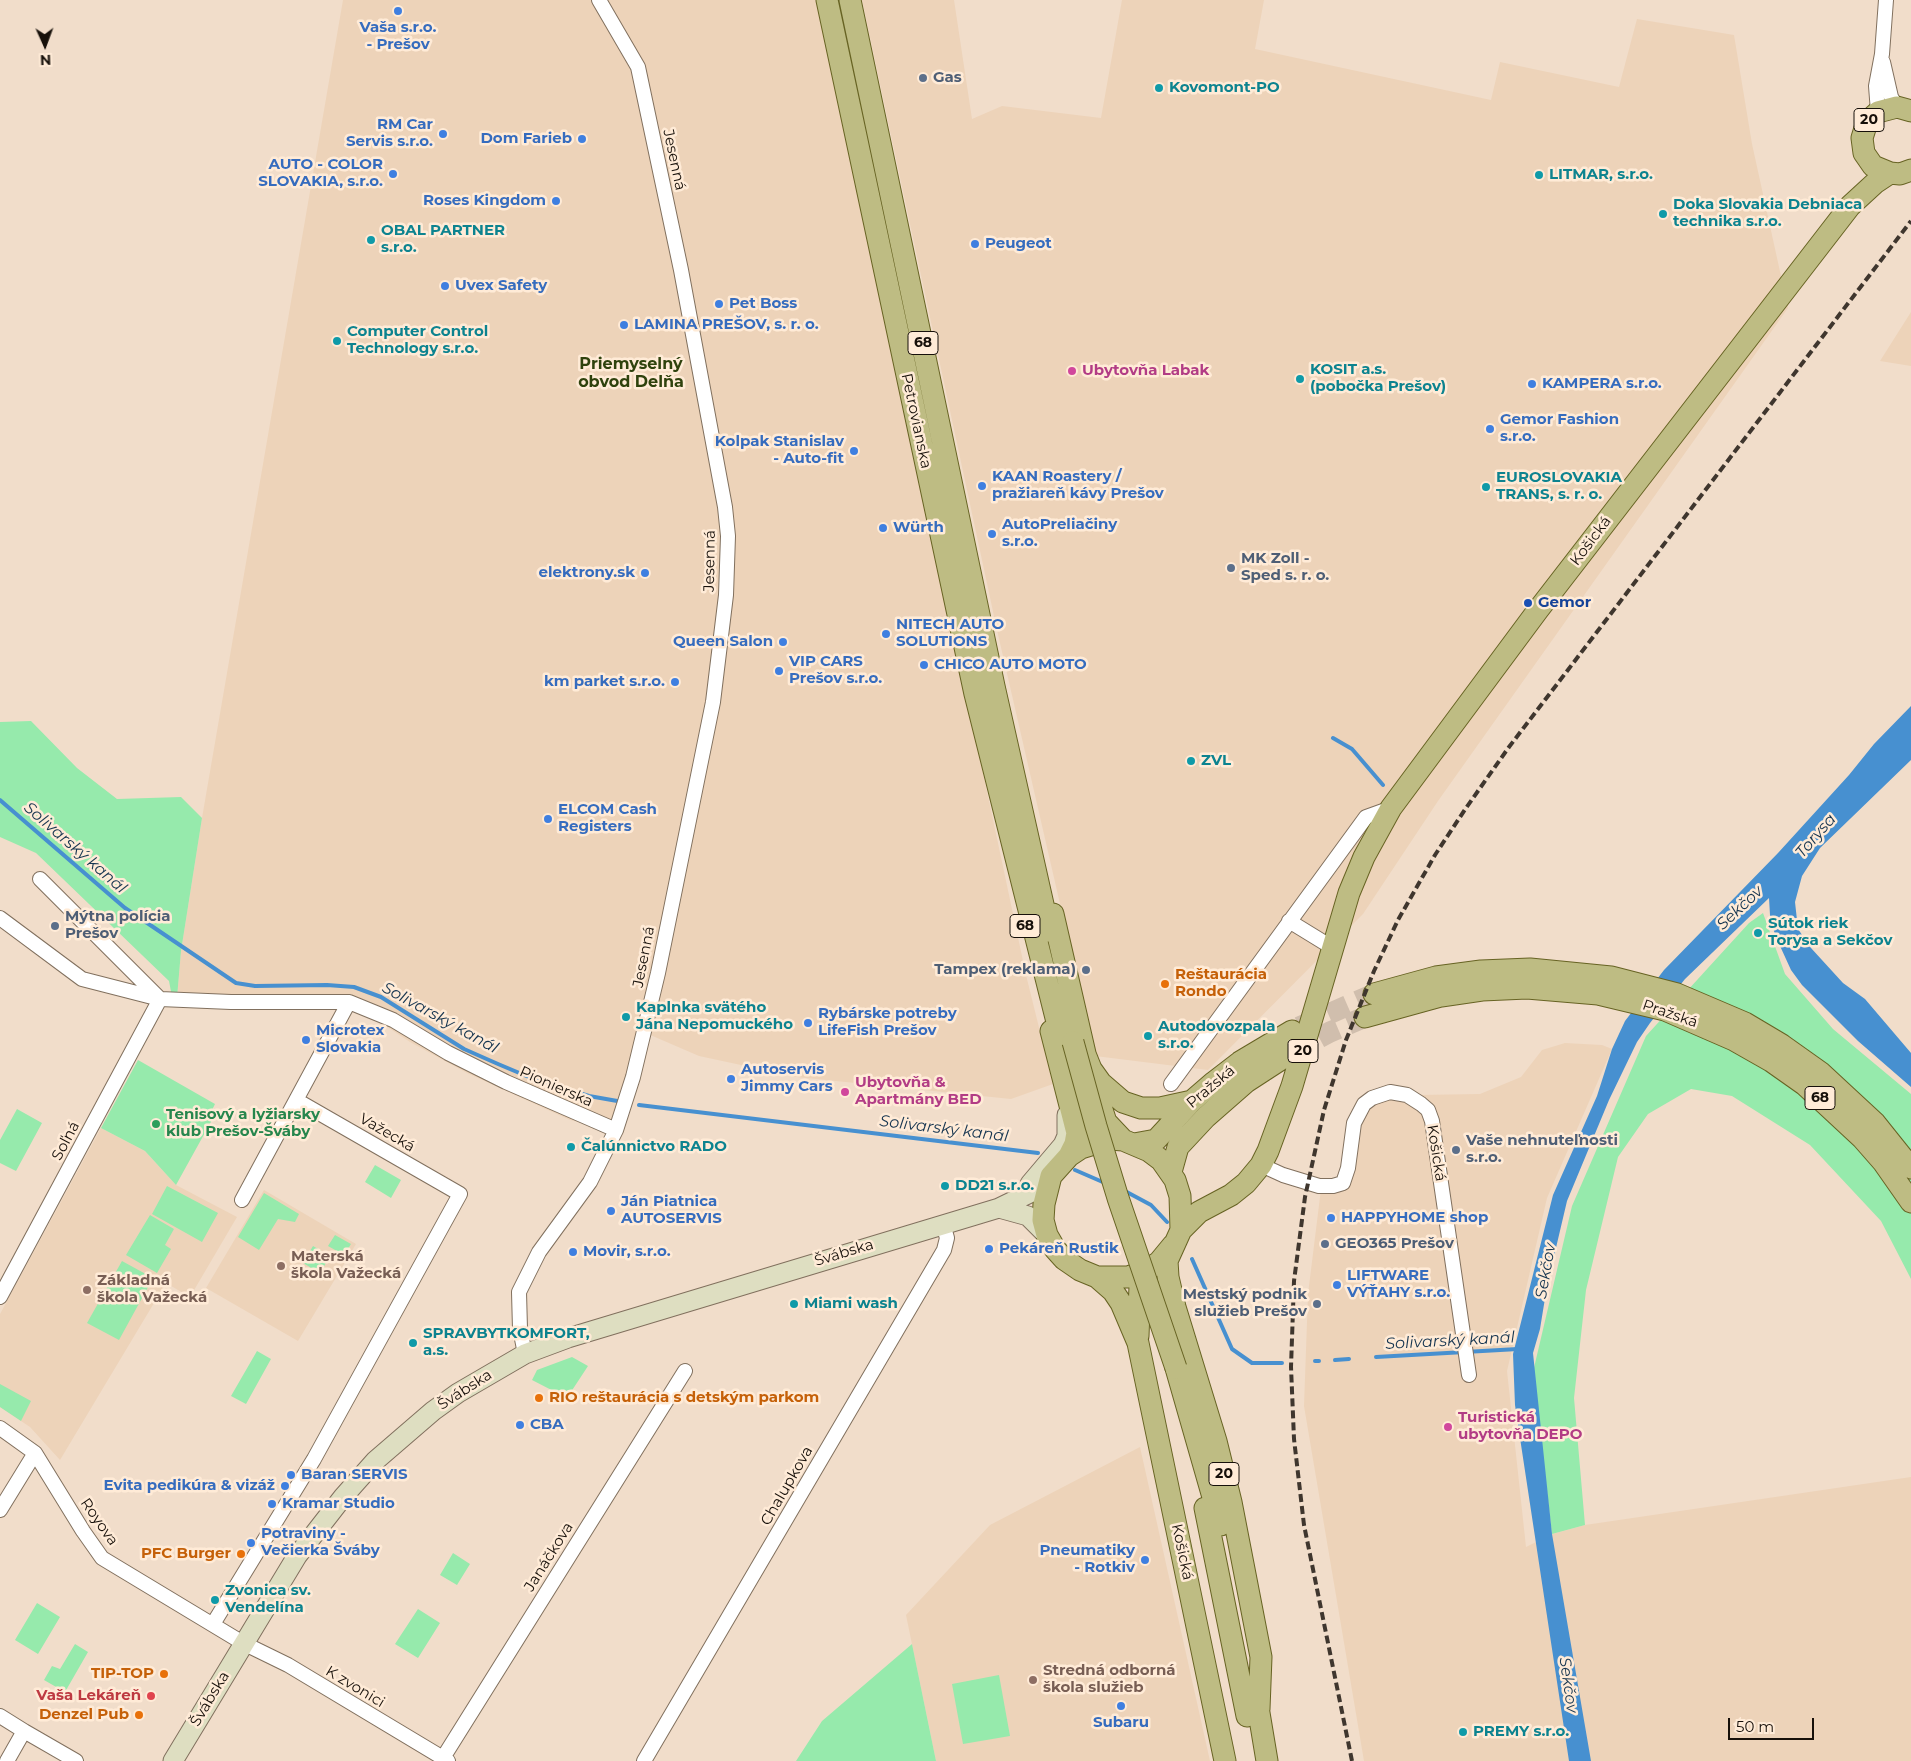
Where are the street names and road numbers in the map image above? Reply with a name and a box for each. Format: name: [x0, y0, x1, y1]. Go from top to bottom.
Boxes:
road number: 20: [1854, 108, 1884, 132]
street label: Jesenná: [659, 128, 689, 192]
road number: 68: [908, 332, 938, 354]
street label: Petrovianska: [897, 372, 935, 470]
street label: Košická: [1567, 513, 1615, 569]
street label: Jesenná: [700, 530, 720, 592]
road number: 68: [1010, 914, 1040, 938]
street label: Jesenná: [629, 925, 659, 989]
street label: Pražská: [1640, 996, 1700, 1032]
road number: 20: [1288, 1040, 1318, 1062]
street label: Pražská: [1183, 1062, 1239, 1112]
street label: Pionierska: [517, 1063, 595, 1111]
road number: 68: [1805, 1086, 1835, 1110]
street label: Važecká: [356, 1110, 418, 1156]
street label: Soľná: [48, 1118, 84, 1164]
street label: Košická: [1423, 1123, 1449, 1183]
street label: Švábska: [812, 1235, 876, 1271]
street label: Švábska: [435, 1366, 495, 1414]
street label: Chalupkova: [757, 1443, 817, 1529]
road number: 20: [1209, 1462, 1239, 1486]
street label: Royova: [76, 1495, 122, 1549]
street label: Janáčkova: [521, 1519, 577, 1595]
street label: Košická: [1167, 1522, 1197, 1582]
street label: K zvonici: [322, 1662, 388, 1712]
street label: Švábska: [187, 1668, 233, 1730]

